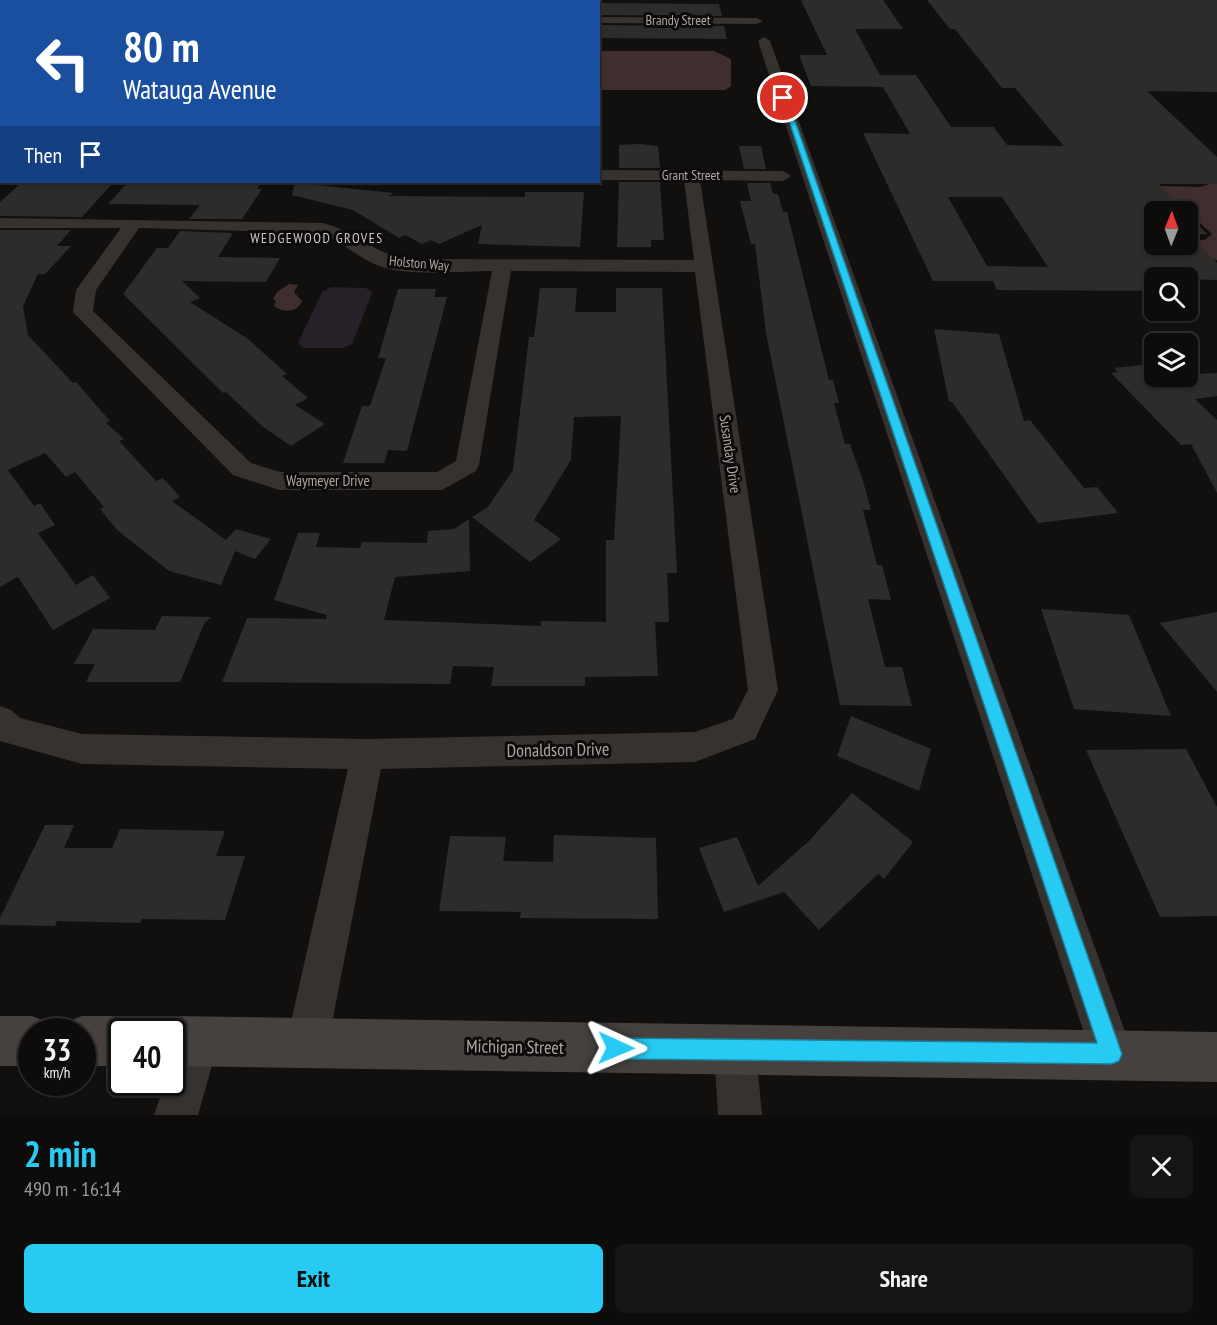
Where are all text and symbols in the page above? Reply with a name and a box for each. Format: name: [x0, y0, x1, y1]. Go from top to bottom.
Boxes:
street label: Brandy Street: [645, 11, 711, 29]
text: 80 m: [123, 19, 200, 74]
icon: left: [24, 24, 102, 102]
text: Watauga Avenue: [123, 72, 277, 106]
pin: [757, 72, 808, 123]
icon: arrive: [766, 81, 799, 114]
icon: arrive: [74, 138, 107, 171]
text: Then: [24, 141, 62, 169]
street label: Grant Street: [662, 166, 720, 184]
north arrow: [1144, 201, 1198, 255]
map controls: [1144, 201, 1198, 387]
district label: WEDGEWOOD GROVES: [250, 229, 384, 247]
street label: Holston Way: [388, 251, 450, 275]
button: search: [1144, 267, 1198, 321]
button: layers: [1144, 333, 1198, 387]
street label: Susanday Drive: [716, 414, 745, 494]
street label: Waymeyer Drive: [286, 471, 370, 490]
street label: Donaldson Drive: [506, 737, 609, 762]
position arrow: [584, 1016, 648, 1080]
speed limit sign: 40: [108, 1018, 186, 1096]
text: 33: [43, 1030, 71, 1069]
street label: Michigan Street: [466, 1034, 564, 1059]
text: km/h: [44, 1063, 70, 1082]
text: 2 min: [24, 1130, 97, 1177]
button: close: [1130, 1135, 1193, 1198]
text: 490 m · 16:14: [24, 1176, 121, 1202]
button: Exit: [24, 1244, 603, 1313]
button: Share: [615, 1244, 1193, 1313]

